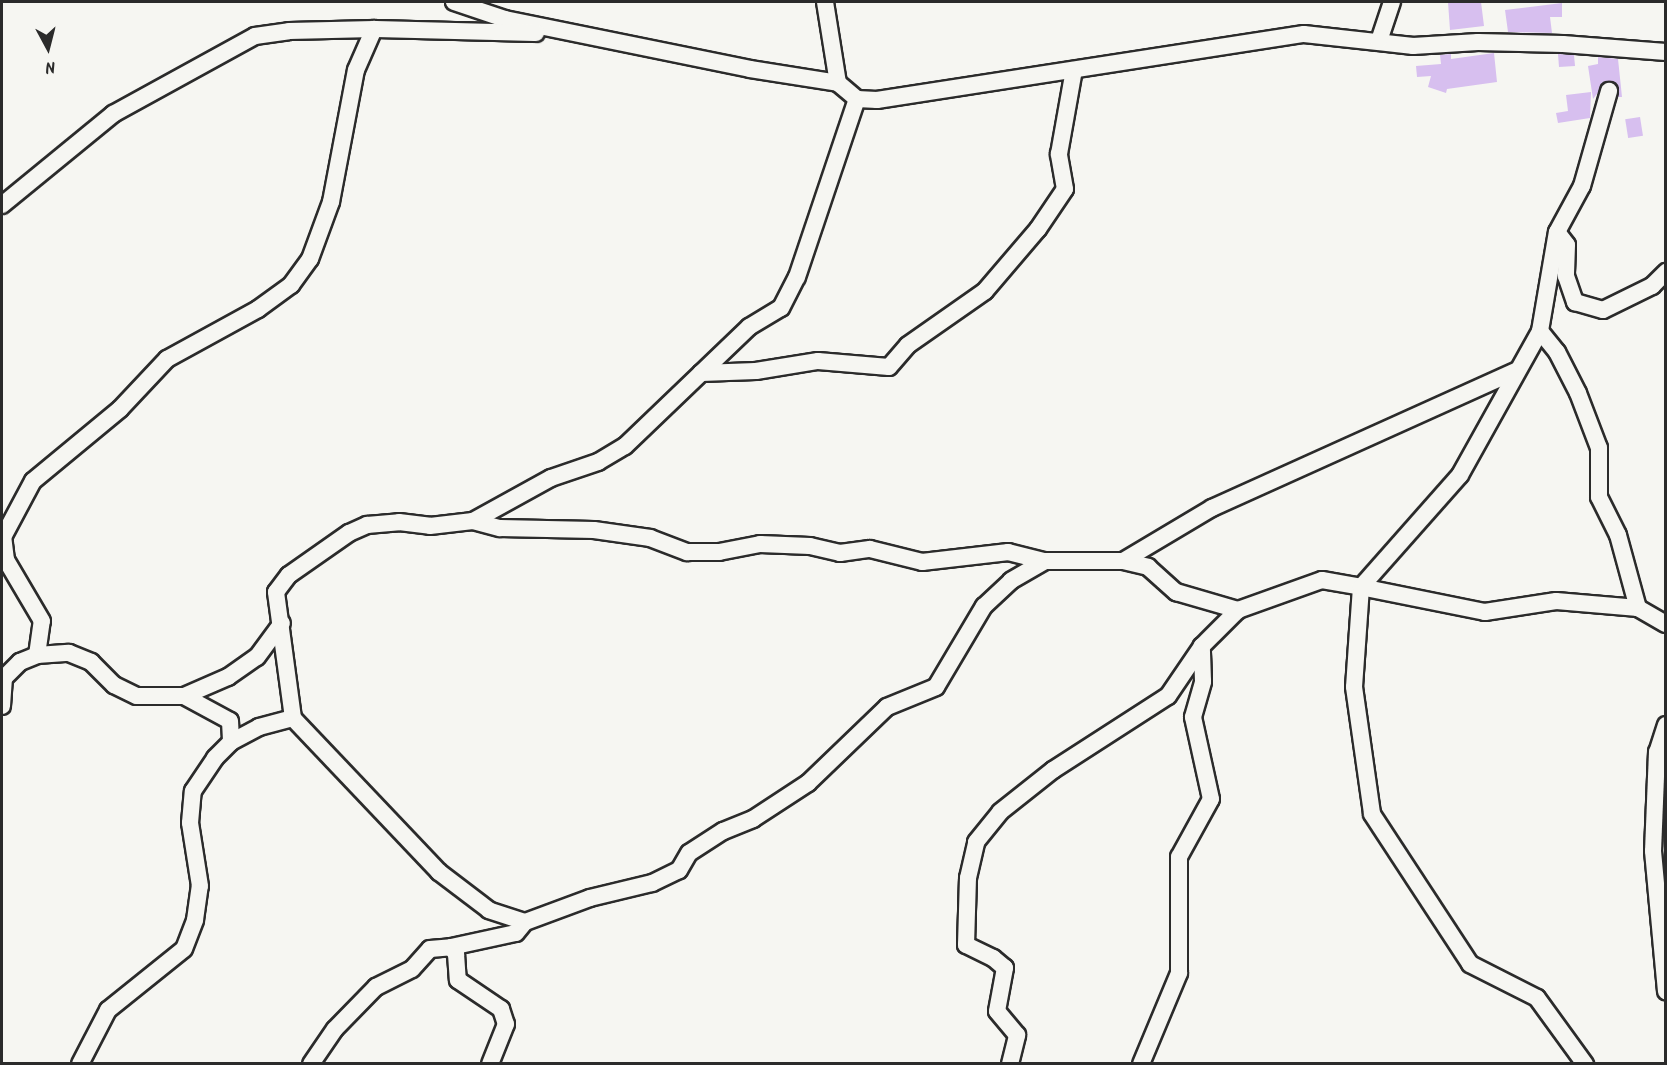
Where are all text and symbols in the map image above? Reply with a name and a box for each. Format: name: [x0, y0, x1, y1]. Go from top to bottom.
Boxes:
north arrow: [18, 18, 78, 78]
text: N: [44, 53, 57, 79]

